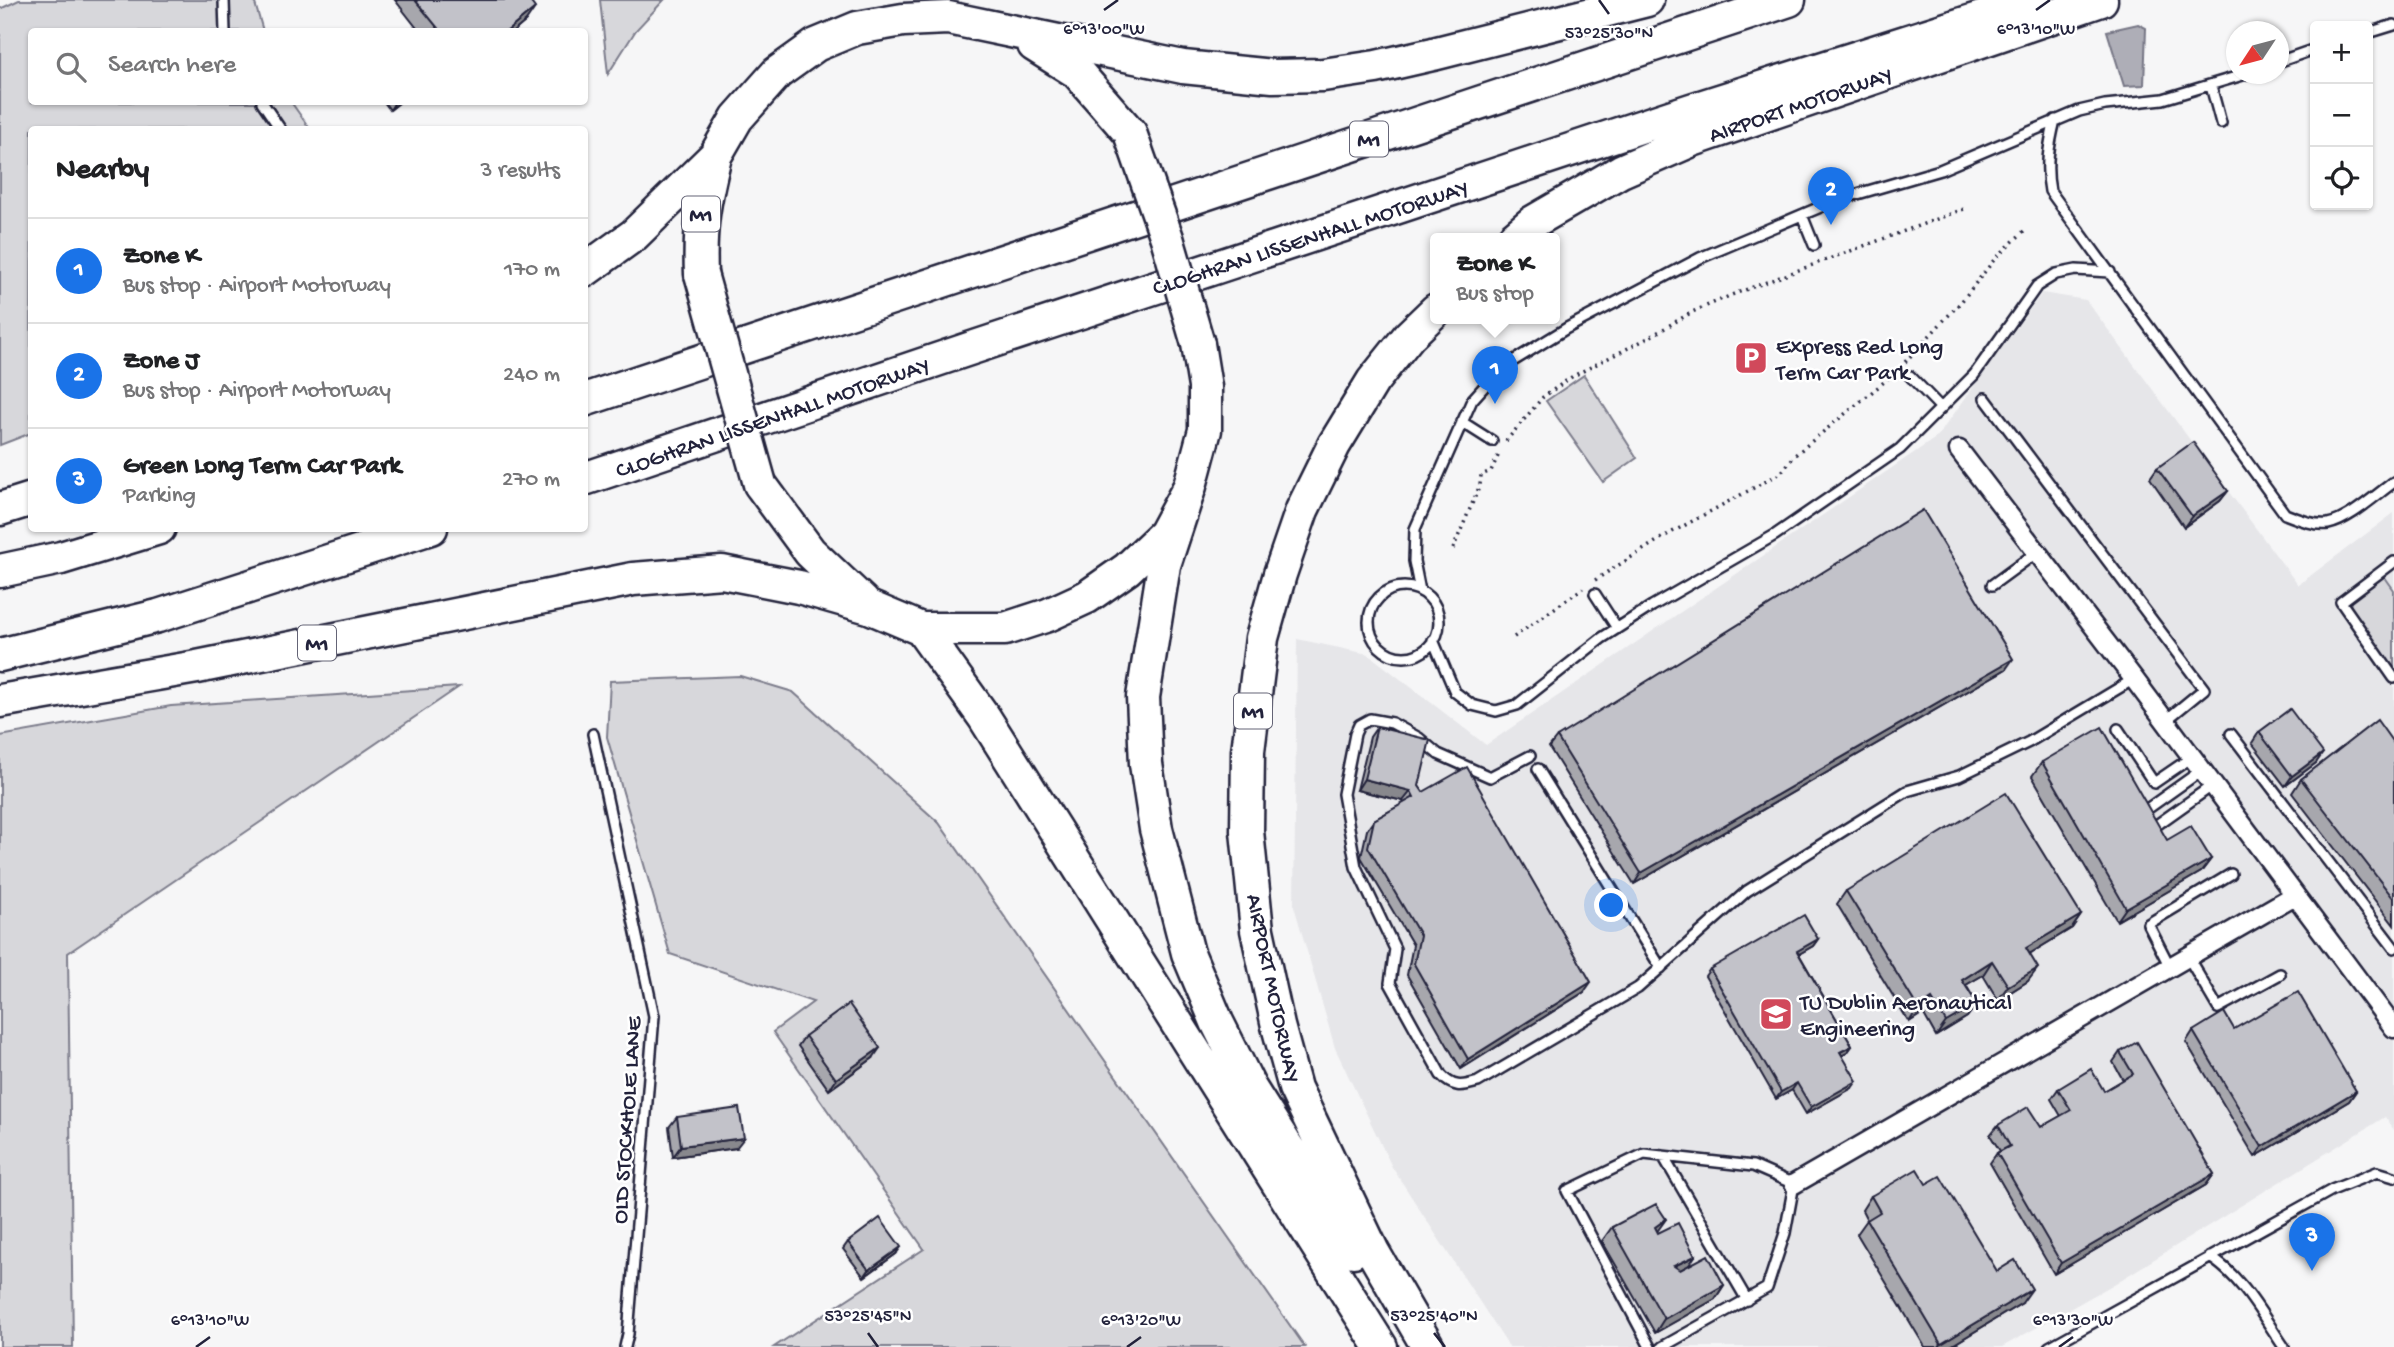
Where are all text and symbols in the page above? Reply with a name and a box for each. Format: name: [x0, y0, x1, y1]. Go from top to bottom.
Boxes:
text: 6°13'00"W: [1063, 20, 1145, 41]
text: 6°13'10"W: [1997, 20, 2075, 41]
north arrow: [2226, 21, 2289, 84]
map controls: [2310, 21, 2373, 210]
button: +: [2310, 21, 2373, 84]
text: 53°25'30"N: [1565, 24, 1653, 45]
search box: [28, 28, 588, 105]
icon: search: [52, 48, 90, 86]
text: Search here: [108, 51, 236, 82]
street label: AIRPORT MOTORWAY: [1706, 62, 1896, 150]
button: −: [2310, 84, 2373, 147]
road number: M1: [1350, 122, 1388, 156]
button: locate: [2310, 147, 2373, 210]
text: Nearby: [56, 154, 149, 189]
text: 3 results: [480, 158, 560, 185]
pin: 2: [1808, 167, 1854, 225]
street label: CLOGHRAN LISSENHALL MOTORWAY: [1150, 175, 1472, 303]
road number: M1: [682, 196, 720, 232]
popup: [1430, 233, 1560, 324]
text: Zone K: [123, 242, 200, 273]
text: Zone K: [1456, 250, 1533, 281]
text: 1: [74, 257, 84, 284]
text: 170 m: [504, 257, 560, 284]
text: Bus stop · Airport Motorway: [123, 273, 391, 300]
text: Bus stop: [1456, 281, 1534, 308]
place label: Express Red Long Term Car Park: [1774, 335, 1943, 388]
parking icon: Express Red Long Term Car Park: [1732, 339, 1770, 377]
pin: 1: [1472, 346, 1518, 404]
text: Zone J: [123, 347, 199, 378]
street label: CLOGHRAN LISSENHALL MOTORWAY: [613, 353, 934, 486]
text: 2: [73, 362, 85, 389]
text: 240 m: [503, 362, 560, 389]
text: Bus stop · Airport Motorway: [123, 378, 391, 405]
text: Green Long Term Car Park: [123, 452, 401, 483]
text: 3: [73, 467, 85, 494]
text: 270 m: [502, 467, 560, 494]
text: Parking: [123, 483, 196, 510]
road number: M1: [298, 626, 336, 660]
road number: M1: [1234, 694, 1272, 728]
your location: [1594, 888, 1628, 922]
street label: AIRPORT MOTORWAY: [1238, 892, 1305, 1086]
place label: TU Dublin Aeronautical Engineering: [1798, 991, 2012, 1044]
school or university icon: TU Dublin Aeronautical Engineering: [1757, 995, 1795, 1033]
street label: OLD STOCKHOLE LANE: [608, 1014, 649, 1225]
pin: 3: [2289, 1213, 2335, 1271]
text: 53°25'45"N: [825, 1307, 911, 1328]
text: 53°25'40"N: [1390, 1307, 1478, 1328]
text: 6°13'10"W: [171, 1311, 249, 1332]
text: 6°13'20"W: [1101, 1311, 1181, 1332]
text: 6°13'30"W: [2033, 1311, 2113, 1332]

